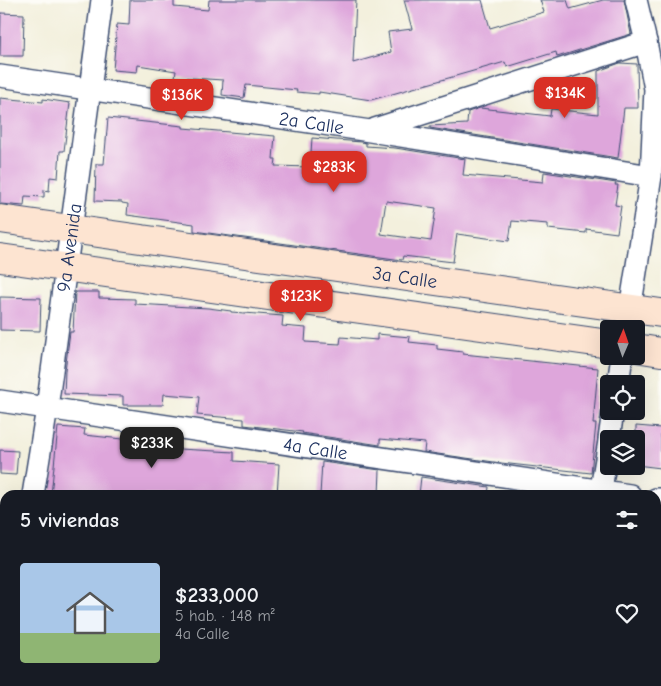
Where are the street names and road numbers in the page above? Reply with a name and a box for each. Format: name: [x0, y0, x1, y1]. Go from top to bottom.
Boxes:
street label: 2a Calle: [277, 108, 345, 139]
street label: 9a Avenida: [53, 202, 86, 293]
street label: 3a Calle: [371, 262, 439, 293]
street label: 4a Calle: [282, 433, 349, 465]

